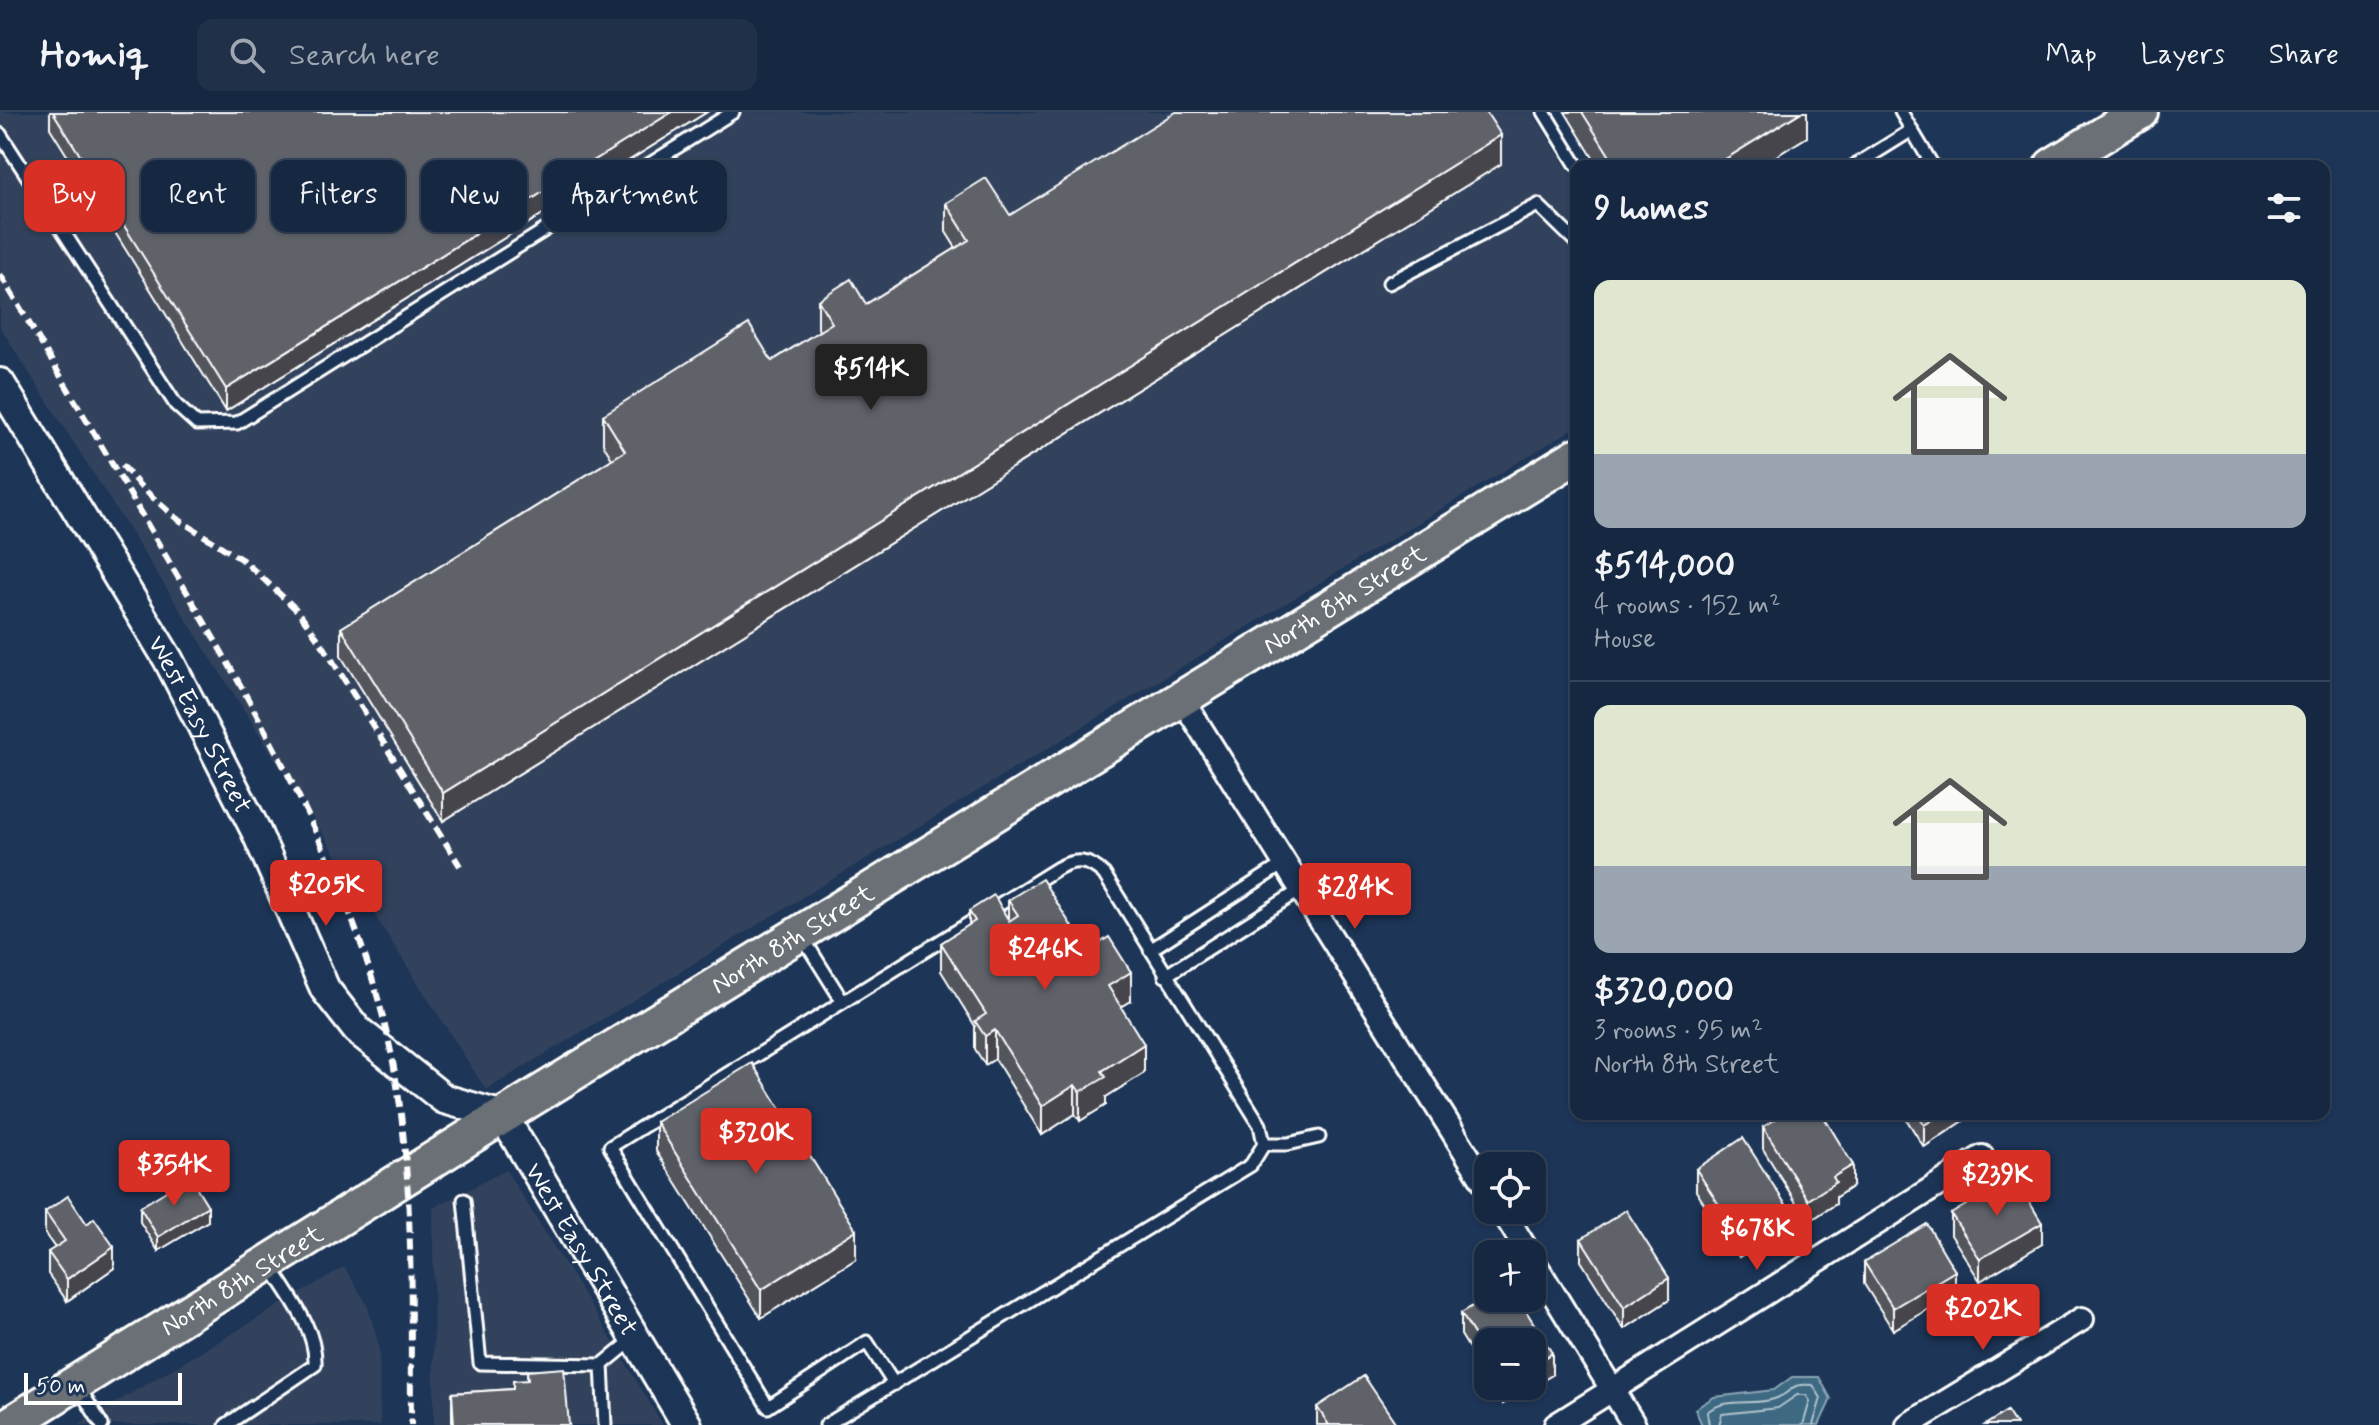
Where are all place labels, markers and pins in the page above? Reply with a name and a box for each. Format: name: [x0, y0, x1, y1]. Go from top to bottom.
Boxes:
pin: $514K: [815, 344, 927, 412]
pin: $205K: [270, 860, 382, 928]
pin: $284K: [1299, 863, 1411, 931]
pin: $246K: [989, 924, 1101, 992]
pin: $320K: [700, 1108, 812, 1176]
pin: $354K: [118, 1140, 230, 1208]
pin: $239K: [1941, 1150, 2053, 1218]
pin: $678K: [1701, 1204, 1813, 1272]
pin: $202K: [1927, 1284, 2039, 1352]

